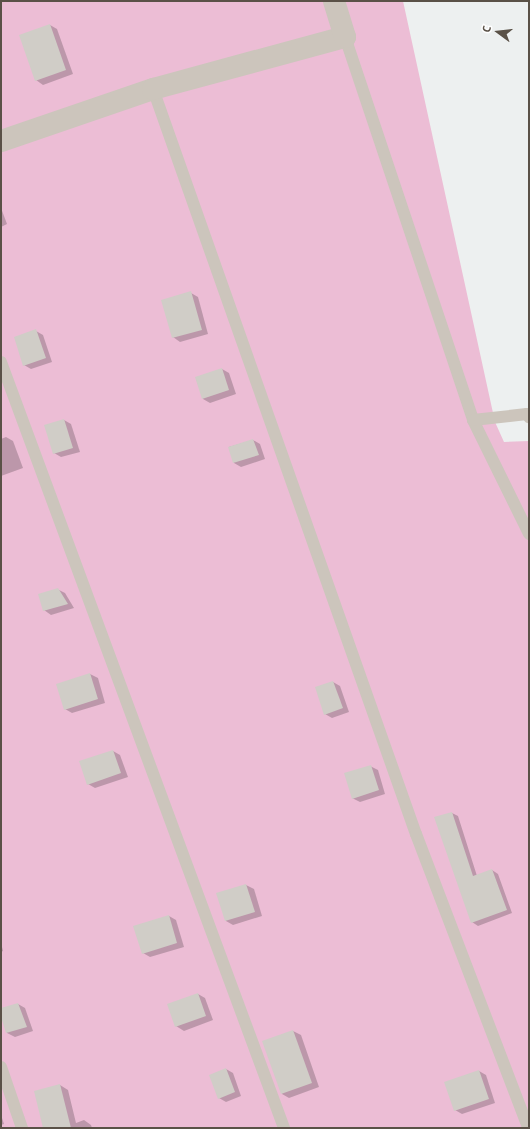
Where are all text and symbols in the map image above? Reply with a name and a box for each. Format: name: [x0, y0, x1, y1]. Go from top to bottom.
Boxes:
north arrow: [478, 12, 518, 52]
text: С: [479, 24, 494, 34]

